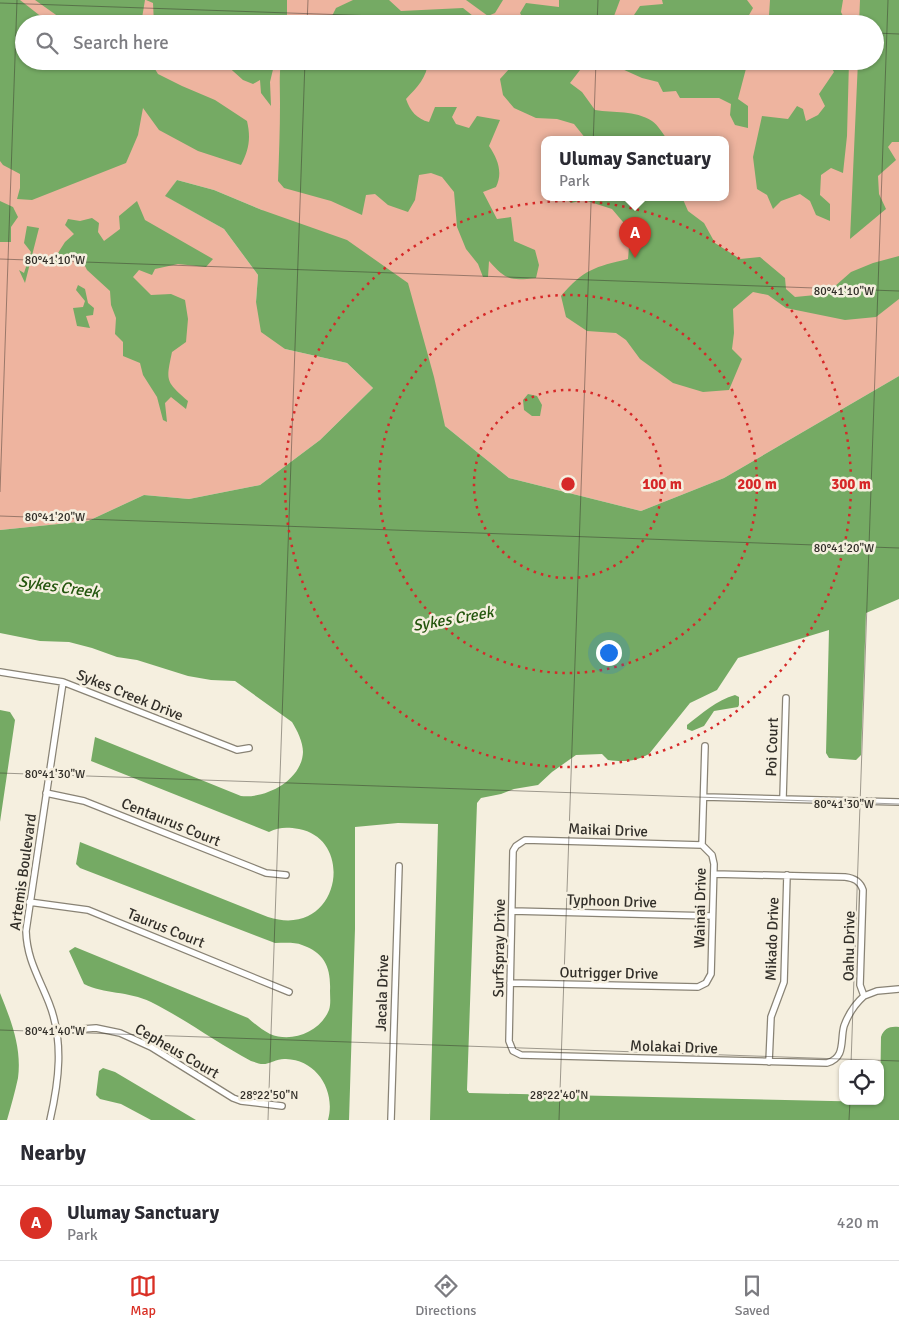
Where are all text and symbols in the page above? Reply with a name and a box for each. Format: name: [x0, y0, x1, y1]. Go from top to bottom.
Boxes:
search box: [15, 15, 884, 70]
icon: search: [33, 29, 61, 57]
text: Search here: [73, 31, 169, 55]
popup: [541, 136, 729, 201]
text: Ulumay Sanctuary: [559, 147, 711, 171]
text: Park: [559, 171, 590, 191]
pin: A: [619, 217, 651, 258]
text: 80°41'10"W: [25, 253, 85, 268]
text: 80°41'10"W: [814, 284, 874, 299]
centre of rings: [559, 475, 577, 493]
text: 100 m: [642, 475, 682, 493]
text: 200 m: [737, 475, 777, 493]
text: 300 m: [831, 475, 871, 493]
text: 80°41'20"W: [25, 510, 85, 525]
text: 80°41'20"W: [814, 541, 874, 556]
water label: Sykes Creek: [17, 571, 103, 603]
water label: Sykes Creek: [411, 602, 497, 636]
your location: [596, 640, 622, 666]
street label: Sykes Creek Drive: [74, 665, 186, 725]
street label: Poi Court: [762, 717, 782, 777]
text: 80°41'30"W: [25, 767, 85, 782]
street label: Centaurus Court: [119, 794, 223, 850]
text: 80°41'30"W: [814, 797, 874, 812]
street label: Artemis Boulevard: [6, 812, 40, 932]
street label: Maikai Drive: [568, 820, 648, 840]
street label: Wainai Drive: [690, 868, 710, 948]
street label: Typhoon Drive: [567, 890, 657, 912]
street label: Mikado Drive: [762, 897, 782, 981]
street label: Surfspray Drive: [489, 898, 509, 998]
street label: Taurus Court: [125, 904, 207, 952]
street label: Oahu Drive: [839, 911, 859, 981]
street label: Jacala Drive: [372, 954, 392, 1032]
street label: Outrigger Drive: [559, 963, 659, 983]
street label: Cepheus Court: [132, 1020, 222, 1082]
text: 80°41'40"W: [25, 1024, 85, 1039]
street label: Molakai Drive: [630, 1036, 718, 1058]
map controls: [839, 1060, 884, 1105]
button: locate: [839, 1060, 884, 1105]
text: 28°22'50"N: [240, 1088, 298, 1103]
text: 28°22'40"N: [530, 1088, 588, 1103]
text: Nearby: [20, 1140, 86, 1166]
text: Ulumay Sanctuary: [67, 1201, 219, 1225]
text: A: [31, 1213, 41, 1233]
text: 420 m: [837, 1213, 879, 1233]
text: Park: [67, 1225, 98, 1245]
tab: Map: [129, 1272, 157, 1319]
tab: Directions: [415, 1272, 476, 1319]
tab: Saved: [735, 1272, 770, 1319]

